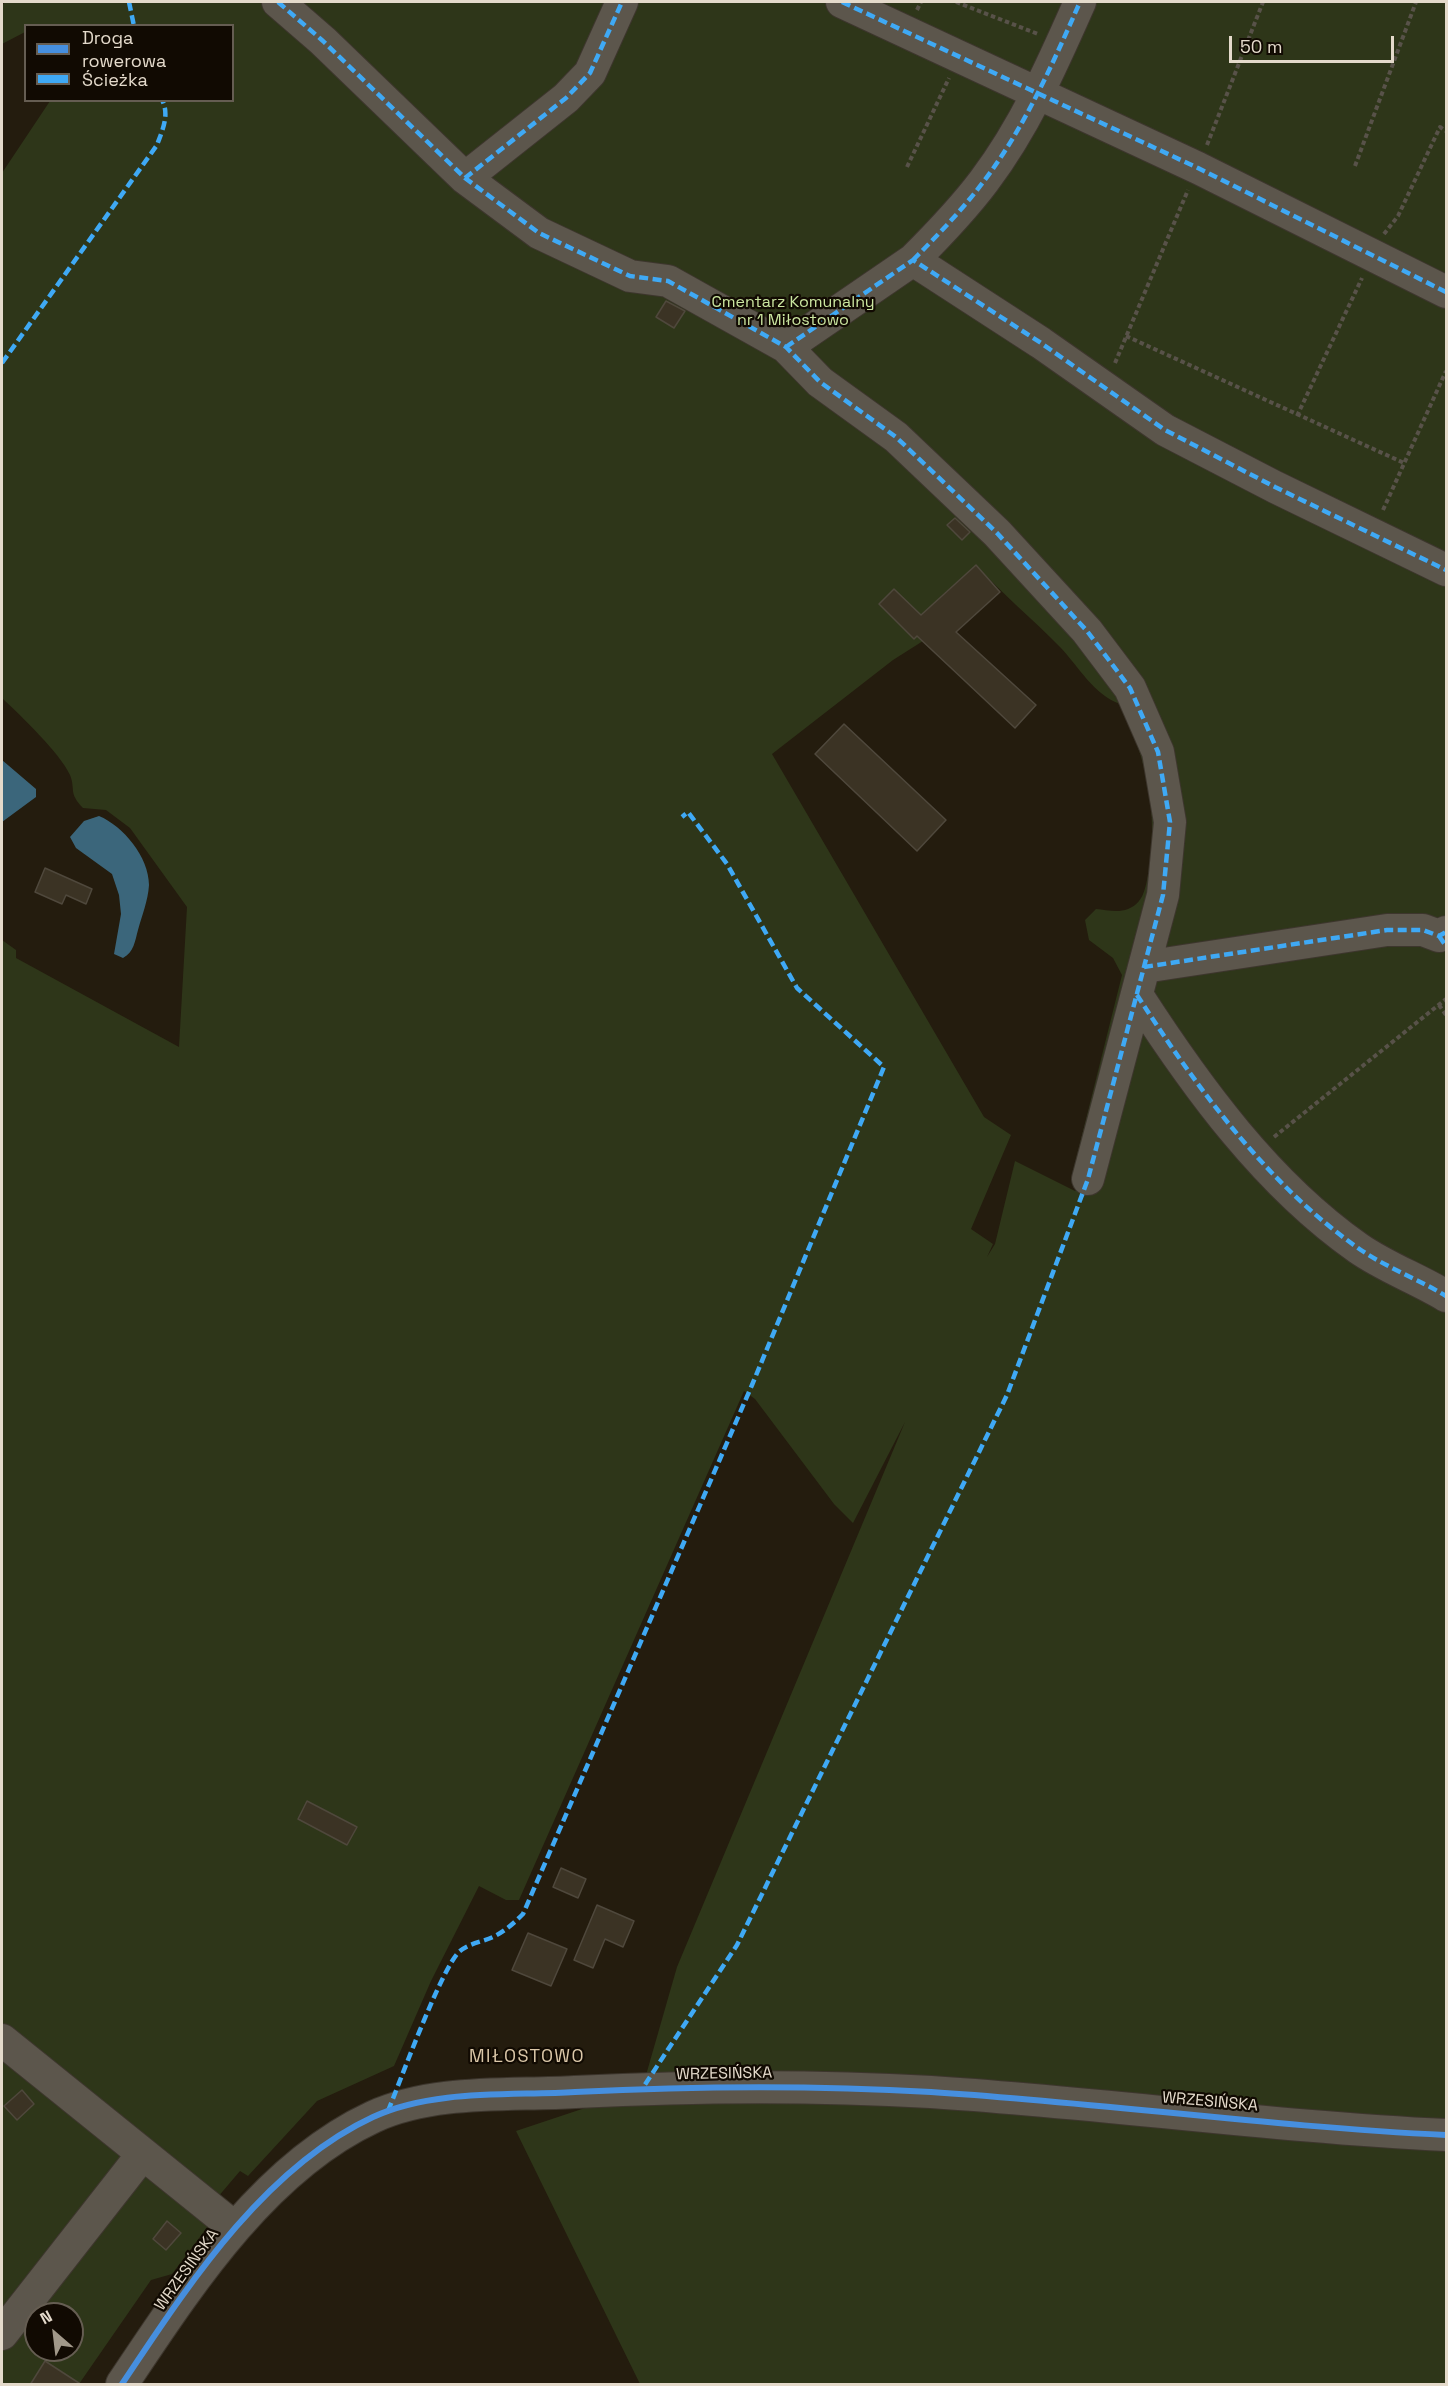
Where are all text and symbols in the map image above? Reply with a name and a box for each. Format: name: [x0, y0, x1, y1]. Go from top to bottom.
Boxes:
legend: [24, 24, 234, 102]
scale bar: [1232, 24, 1397, 62]
text: Droga rowerowa: [82, 26, 166, 72]
text: 50 m: [1240, 35, 1282, 58]
text: Ścieżka: [82, 68, 148, 91]
park label: Cmentarz Komunalny nr 1 Miłostowo: [711, 293, 875, 331]
district label: MIŁOSTOWO: [469, 2046, 585, 2068]
street label: WRZESIŃSKA: [676, 2064, 772, 2084]
street label: WRZESIŃSKA: [1161, 2088, 1259, 2116]
street label: WRZESIŃSKA: [151, 2225, 223, 2315]
north arrow: [24, 2302, 84, 2362]
text: N: [37, 2306, 56, 2329]

